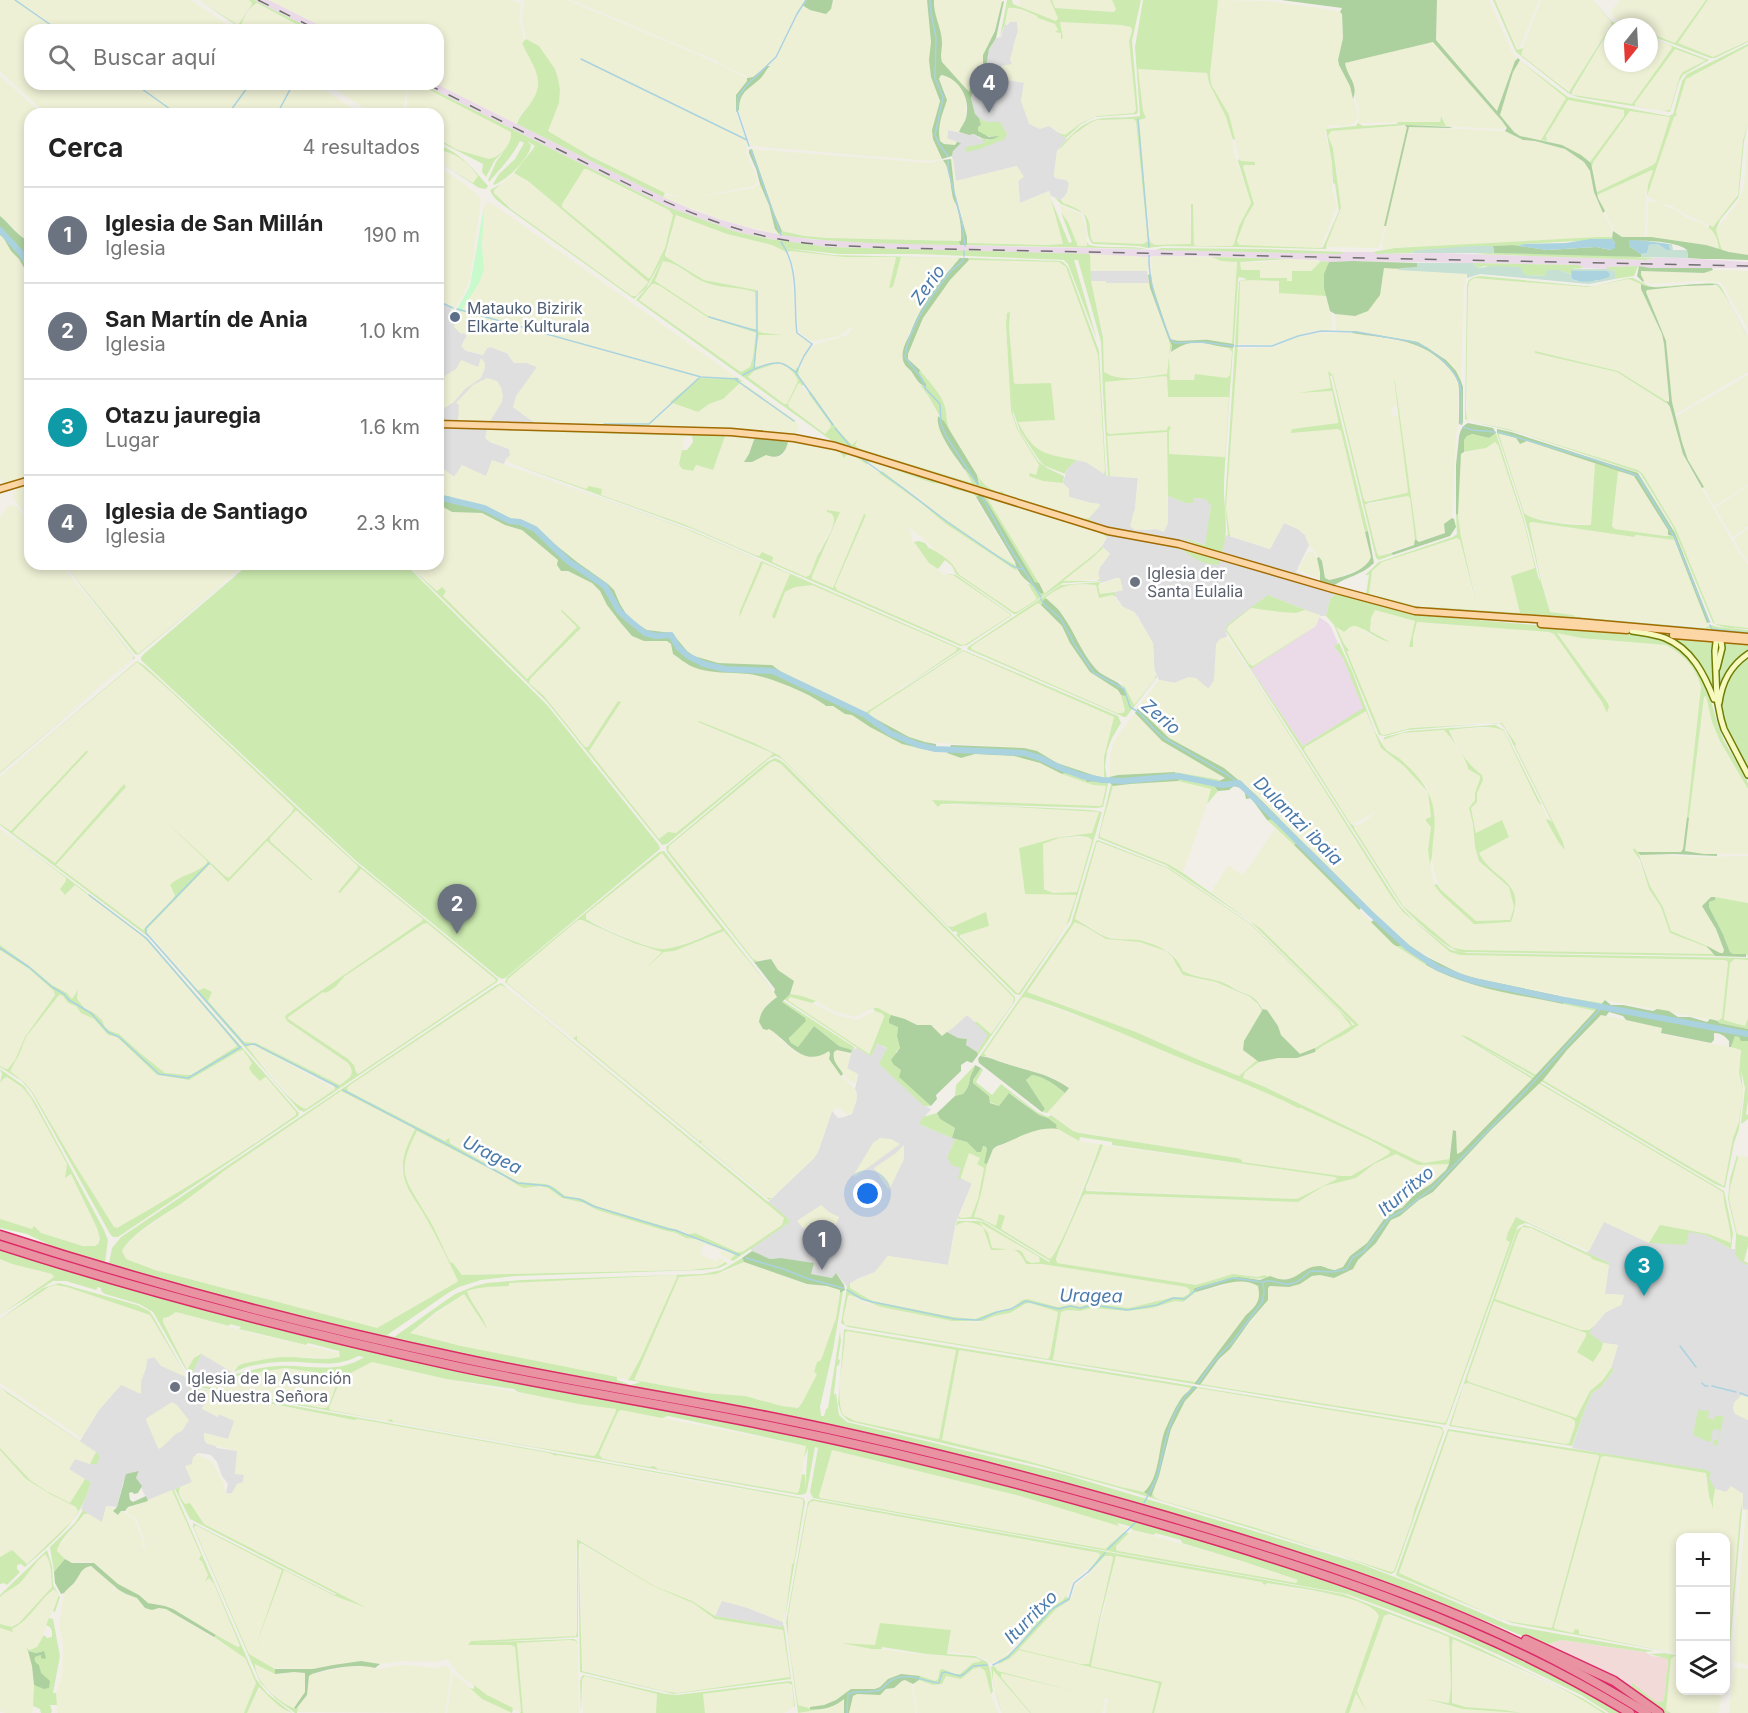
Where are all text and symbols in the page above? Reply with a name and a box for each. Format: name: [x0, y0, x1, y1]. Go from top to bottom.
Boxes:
north arrow: [1604, 18, 1658, 72]
search box: [24, 24, 444, 90]
icon: search: [45, 41, 78, 74]
text: Buscar aquí: [93, 44, 216, 70]
pin: 4: [970, 63, 1008, 113]
text: Cerca: [48, 132, 123, 163]
text: 4 resultados: [302, 135, 420, 159]
text: Iglesia de San Millán: [105, 210, 324, 236]
text: 1: [63, 223, 72, 247]
text: 190 m: [364, 223, 420, 247]
text: Iglesia: [105, 236, 166, 260]
water label: Zerio: [906, 261, 949, 309]
place label: Matauko Bizirik Elkarte Kulturala: [467, 298, 590, 336]
text: San Martín de Ania: [105, 306, 308, 332]
marker: Matauko Bizirik Elkarte Kulturala: [448, 310, 462, 324]
text: 2: [61, 319, 74, 343]
text: 1.0 km: [360, 319, 420, 343]
text: Iglesia: [105, 332, 166, 356]
text: Otazu jauregia: [105, 402, 261, 428]
text: 3: [61, 415, 74, 439]
text: 1.6 km: [360, 415, 420, 439]
text: Lugar: [105, 428, 159, 452]
text: Iglesia de Santiago: [105, 498, 308, 524]
text: 4: [61, 511, 74, 535]
text: 2.3 km: [356, 511, 420, 535]
text: Iglesia: [105, 524, 166, 548]
place label: Iglesia der Santa Eulalia: [1147, 563, 1243, 601]
marker: Iglesia der Santa Eulalia: [1128, 575, 1142, 589]
water label: Zerio: [1138, 694, 1185, 739]
water label: Dulantzi ibaia: [1250, 772, 1347, 869]
pin: 2: [438, 884, 476, 934]
water label: Uragea: [459, 1131, 525, 1178]
water label: Iturritxo: [1374, 1161, 1438, 1220]
your location: [853, 1179, 882, 1208]
pin: 1: [802, 1220, 842, 1270]
pin: 3: [1624, 1246, 1664, 1296]
water label: Uragea: [1059, 1284, 1123, 1307]
place label: Iglesia de la Asunción de Nuestra Señora: [187, 1368, 352, 1406]
marker: Iglesia de la Asunción de Nuestra Señora: [168, 1380, 182, 1394]
map controls: [1676, 1533, 1730, 1695]
button: +: [1676, 1533, 1730, 1587]
water label: Iturritxo: [1000, 1586, 1062, 1648]
button: −: [1676, 1587, 1730, 1641]
button: layers: [1676, 1641, 1730, 1695]

